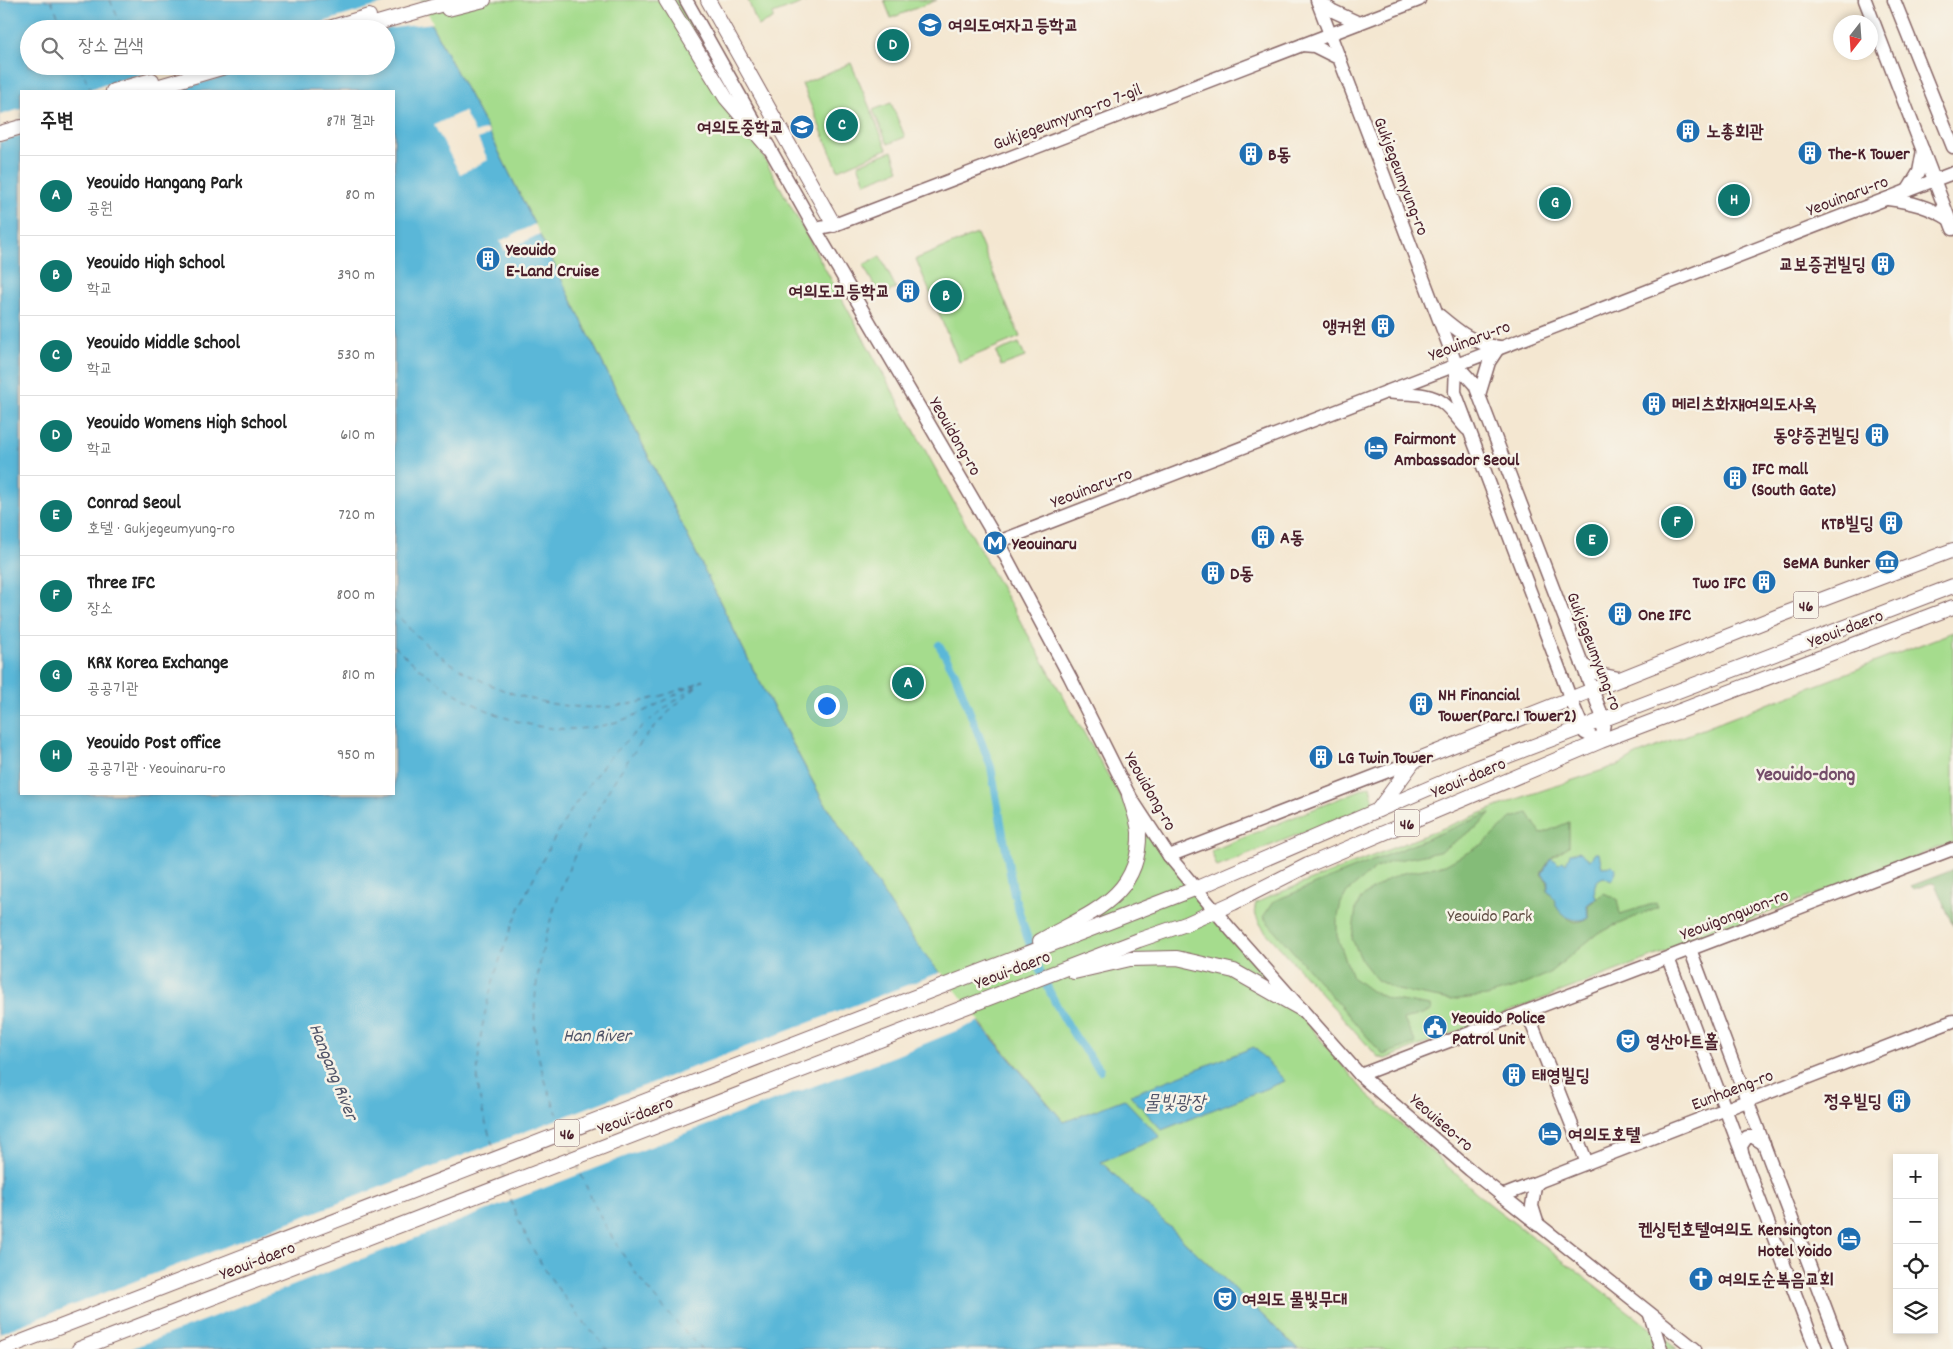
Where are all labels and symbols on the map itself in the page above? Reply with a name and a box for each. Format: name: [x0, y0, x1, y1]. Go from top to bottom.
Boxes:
school or university icon: 여의도여자고등학교: [917, 12, 943, 38]
place label: 여의도여자고등학교: [948, 15, 1078, 40]
north arrow: [1833, 15, 1878, 60]
pin: D: [877, 26, 909, 64]
street label: Gukjegeumyung-ro 7-gil: [990, 78, 1147, 158]
pin: C: [826, 106, 858, 144]
school or university icon: 여의도중학교: [789, 114, 815, 140]
street label: Gukjegeumyung-ro: [1366, 114, 1434, 240]
place label: 여의도중학교: [697, 117, 784, 142]
building icon: 노총회관: [1675, 118, 1701, 144]
place label: 노총회관: [1706, 121, 1764, 146]
building icon: The-K Tower: [1797, 140, 1823, 166]
building icon: B동: [1238, 141, 1264, 167]
place label: The-K Tower: [1828, 143, 1910, 168]
place label: B동: [1268, 144, 1291, 169]
street label: Yeouinaru-ro: [1803, 170, 1892, 224]
pin: H: [1718, 181, 1750, 219]
pin: G: [1539, 184, 1571, 222]
place label: Yeouido E-Land Cruise: [505, 239, 599, 285]
building icon: Yeouido E-Land Cruise: [475, 246, 501, 272]
building icon: 교보증권빌딩: [1870, 251, 1896, 277]
place label: 교보증권빌딩: [1779, 254, 1866, 279]
pin: B: [930, 277, 962, 315]
building icon: 여의도고등학교: [895, 278, 921, 304]
place label: 여의도고등학교: [789, 281, 890, 306]
building icon: 앵커원: [1370, 313, 1396, 339]
street label: Yeouinaru-ro: [1425, 315, 1514, 369]
place label: 앵커원: [1323, 316, 1366, 341]
building icon: 메리츠화재여의도사옥: [1641, 391, 1667, 417]
street label: Yeouidong-ro: [921, 393, 986, 481]
place label: 메리츠화재여의도사옥: [1672, 394, 1817, 419]
building icon: 동양증권빌딩: [1864, 422, 1890, 448]
place label: 동양증권빌딩: [1773, 425, 1860, 450]
place label: Fairmont Ambassador Seoul: [1394, 428, 1520, 474]
hotel icon: Fairmont Ambassador Seoul: [1363, 435, 1389, 461]
place label: IFC mall (South Gate): [1752, 458, 1836, 504]
street label: Yeouinaru-ro: [1047, 462, 1136, 516]
building icon: IFC mall (South Gate): [1722, 465, 1748, 491]
pin: F: [1661, 503, 1693, 541]
building icon: KTB빌딩: [1878, 510, 1904, 536]
place label: KTB빌딩: [1821, 513, 1874, 538]
pin: E: [1576, 521, 1608, 559]
building icon: A동: [1250, 524, 1276, 550]
place label: A동: [1280, 527, 1304, 552]
metro station icon: Yeouinaru: [982, 530, 1008, 556]
place label: Yeouinaru: [1011, 533, 1077, 558]
museum icon: SeMA Bunker: [1874, 549, 1900, 575]
place label: SeMA Bunker: [1783, 552, 1870, 577]
building icon: D동: [1200, 560, 1226, 586]
place label: D동: [1230, 563, 1254, 588]
building icon: Two IFC: [1751, 569, 1777, 595]
place label: Two IFC: [1693, 572, 1746, 597]
street label: Gukjegeumyung-ro: [1559, 589, 1627, 715]
road number: 46: [1794, 592, 1818, 618]
building icon: One IFC: [1607, 601, 1633, 627]
place label: One IFC: [1638, 604, 1691, 629]
street label: Yeoui-daero: [1804, 604, 1887, 656]
pin: A: [892, 664, 924, 702]
place label: NH Financial Tower(Parc.1 Tower2): [1438, 684, 1576, 730]
building icon: NH Financial Tower(Parc.1 Tower2): [1408, 691, 1434, 717]
your location: [814, 693, 840, 719]
building icon: LG Twin Tower: [1308, 744, 1334, 770]
place label: LG Twin Tower: [1338, 747, 1433, 772]
street label: Yeouidong-ro: [1116, 748, 1181, 836]
street label: Yeoui-daero: [1428, 752, 1510, 806]
district label: Yeouido-dong: [1756, 762, 1856, 790]
road number: 46: [1394, 810, 1420, 836]
street label: Yeouigongwon-ro: [1677, 884, 1793, 949]
park label: Yeouido Park: [1448, 905, 1532, 930]
street label: Yeoui-daero: [971, 945, 1054, 997]
place label: Yeouido Police Patrol Unit: [1451, 1007, 1545, 1053]
public building icon: Yeouido Police Patrol Unit: [1422, 1014, 1448, 1040]
water label: Hangang River: [300, 1020, 364, 1127]
water label: Han River: [563, 1024, 633, 1051]
theatre icon: 영산아트홀: [1615, 1028, 1641, 1054]
place label: 영산아트홀: [1646, 1031, 1718, 1056]
building icon: 태영빌딩: [1501, 1062, 1527, 1088]
street label: Eunhaeng-ro: [1688, 1064, 1777, 1118]
place label: 태영빌딩: [1532, 1065, 1590, 1090]
building icon: 정우빌딩: [1886, 1088, 1912, 1114]
street label: Yeouiseo-ro: [1403, 1089, 1478, 1159]
street label: Yeoui-daero: [594, 1091, 677, 1143]
water label: 물빛광장: [1144, 1091, 1208, 1118]
place label: 정우빌딩: [1824, 1091, 1882, 1116]
road number: 46: [554, 1120, 580, 1146]
hotel icon: 여의도호텔: [1537, 1121, 1563, 1147]
place label: 여의도호텔: [1568, 1124, 1641, 1149]
place label: 켄싱턴호텔여의도 Kensington Hotel Yoido: [1637, 1219, 1832, 1265]
hotel icon: 켄싱턴호텔여의도 Kensington Hotel Yoido: [1836, 1226, 1862, 1252]
street label: Yeoui-daero: [216, 1236, 299, 1288]
church icon: 여의도순복음교회: [1688, 1266, 1714, 1292]
place label: 여의도순복음교회: [1718, 1269, 1834, 1294]
theatre icon: 여의도 물빛무대: [1212, 1286, 1238, 1312]
place label: 여의도 물빛무대: [1242, 1289, 1348, 1314]

